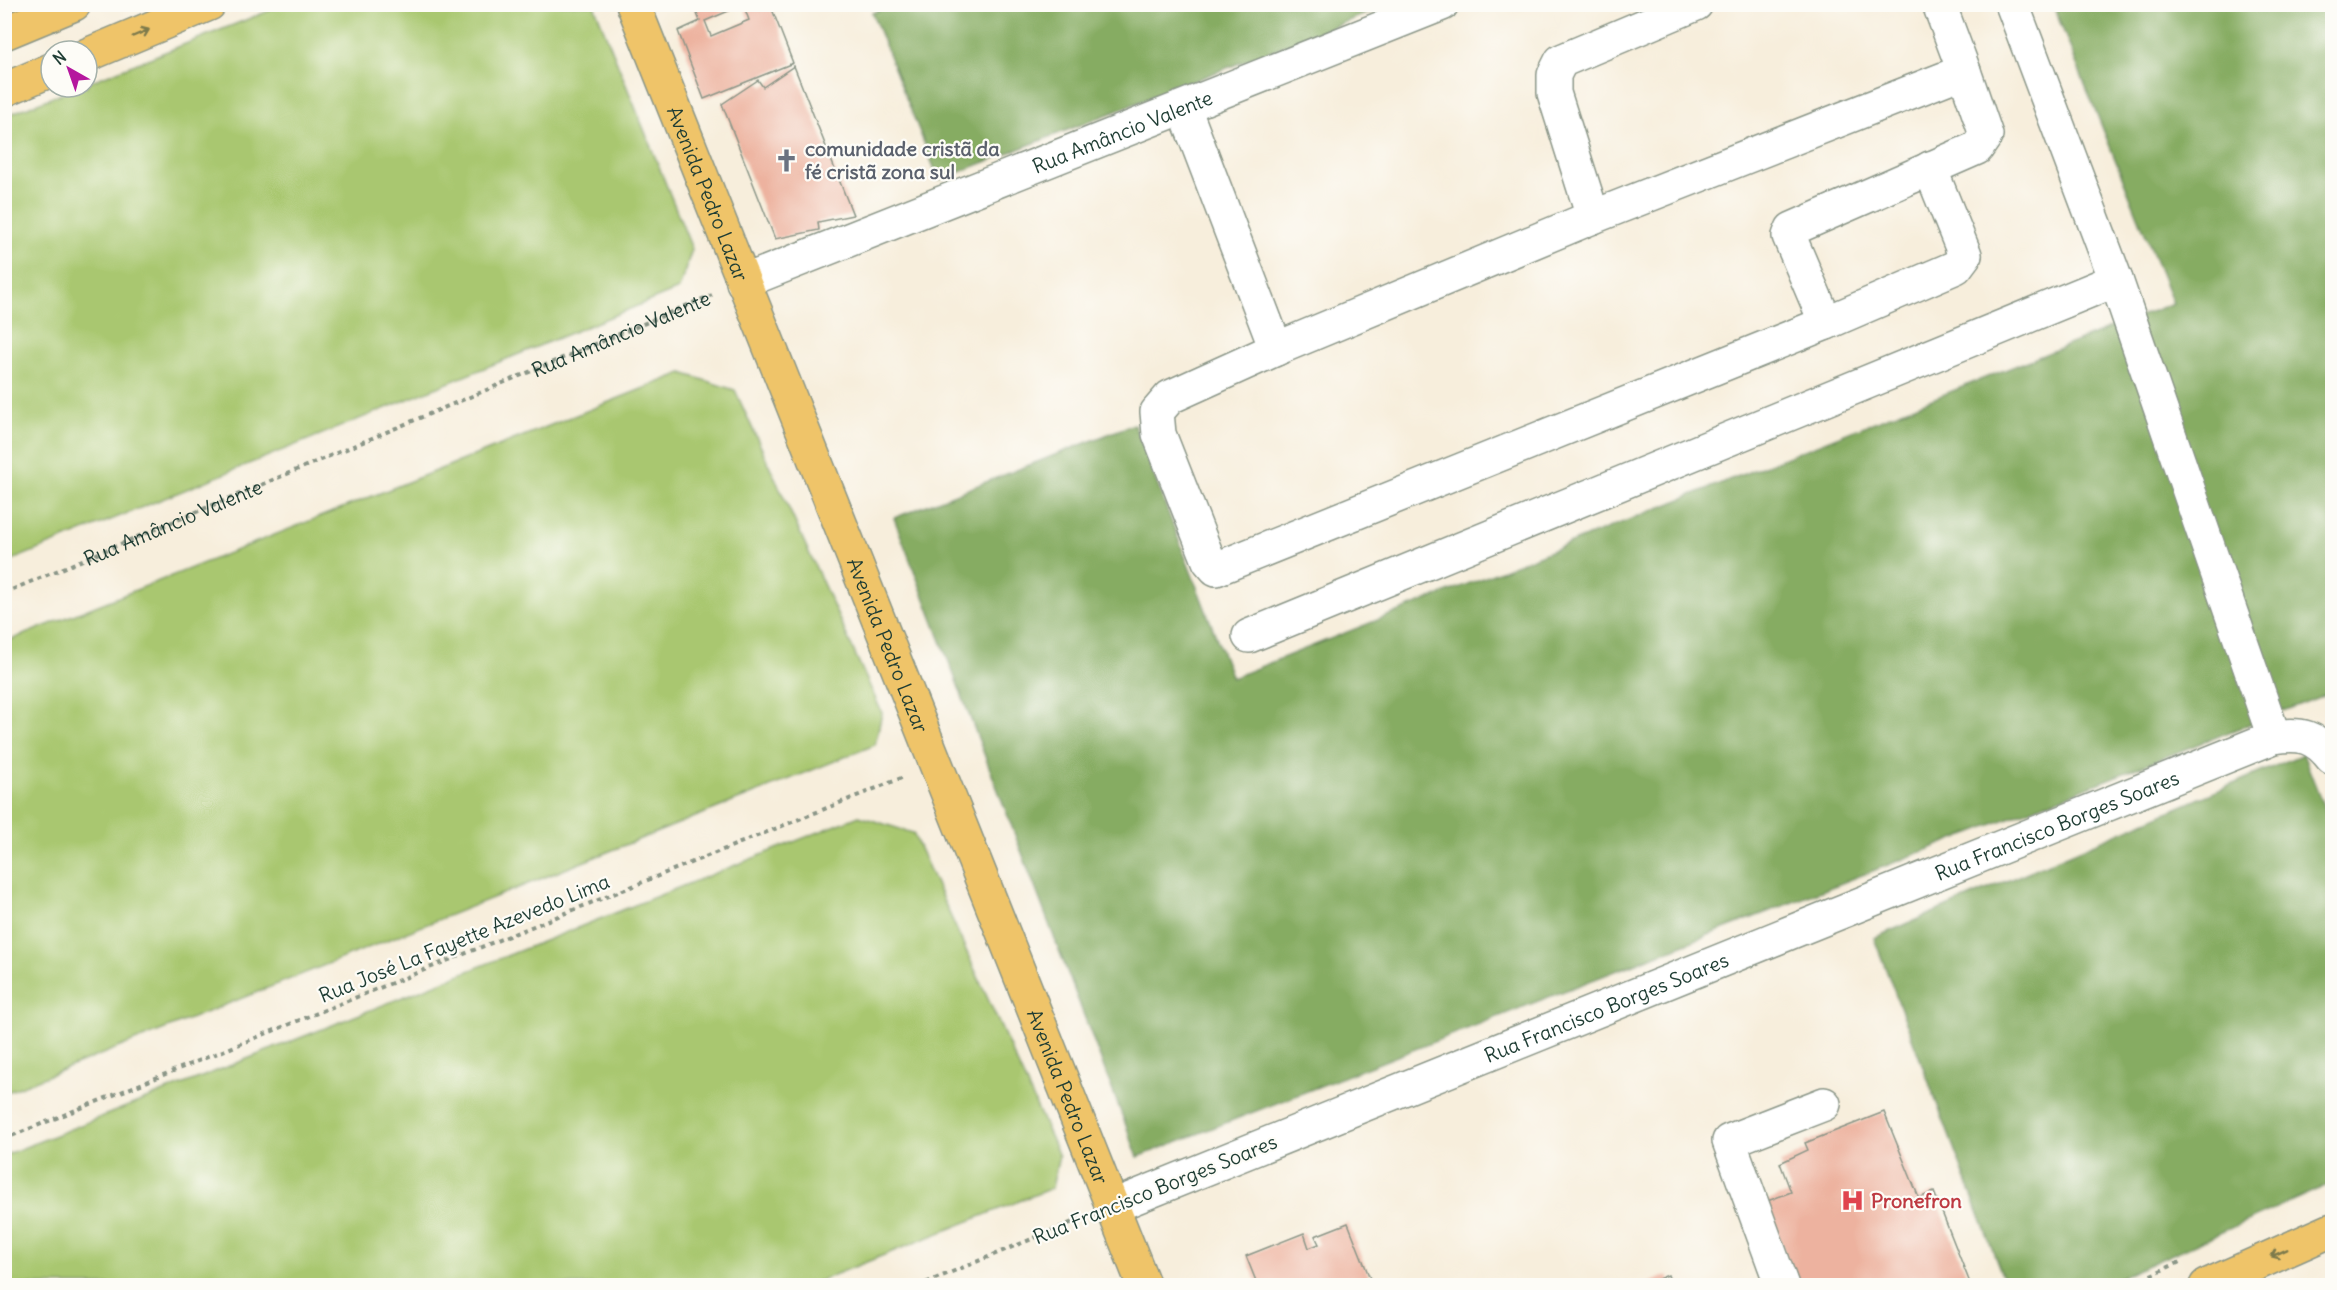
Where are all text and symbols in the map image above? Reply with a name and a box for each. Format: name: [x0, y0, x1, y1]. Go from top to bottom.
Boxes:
one-way arrow: [131, 27, 150, 38]
north arrow: [39, 39, 99, 99]
text: N: [49, 46, 70, 69]
street label: Rua Amâncio Valente: [1028, 84, 1216, 178]
street label: Avenida Pedro Lazar: [662, 102, 755, 285]
place label: comunidade cristã da fé cristã zona sul: [805, 136, 1000, 184]
church icon: comunidade cristã da fé cristã zona sul: [774, 147, 800, 173]
street label: Rua Amâncio Valente: [527, 285, 714, 382]
street label: Rua Amâncio Valente: [80, 473, 266, 571]
street label: Avenida Pedro Lazar: [842, 554, 935, 736]
street label: Rua Francisco Borges Soares: [1931, 764, 2182, 885]
street label: Rua José La Fayette Azevedo Lima: [315, 868, 613, 1008]
street label: Rua Francisco Borges Soares: [1480, 946, 1732, 1067]
street label: Avenida Pedro Lazar: [1022, 1005, 1115, 1188]
street label: Rua Francisco Borges Soares: [1029, 1129, 1281, 1249]
hospital icon: Pronefron: [1840, 1187, 1866, 1213]
place label: Pronefron: [1871, 1188, 1962, 1213]
one-way arrow: [2270, 1248, 2289, 1259]

